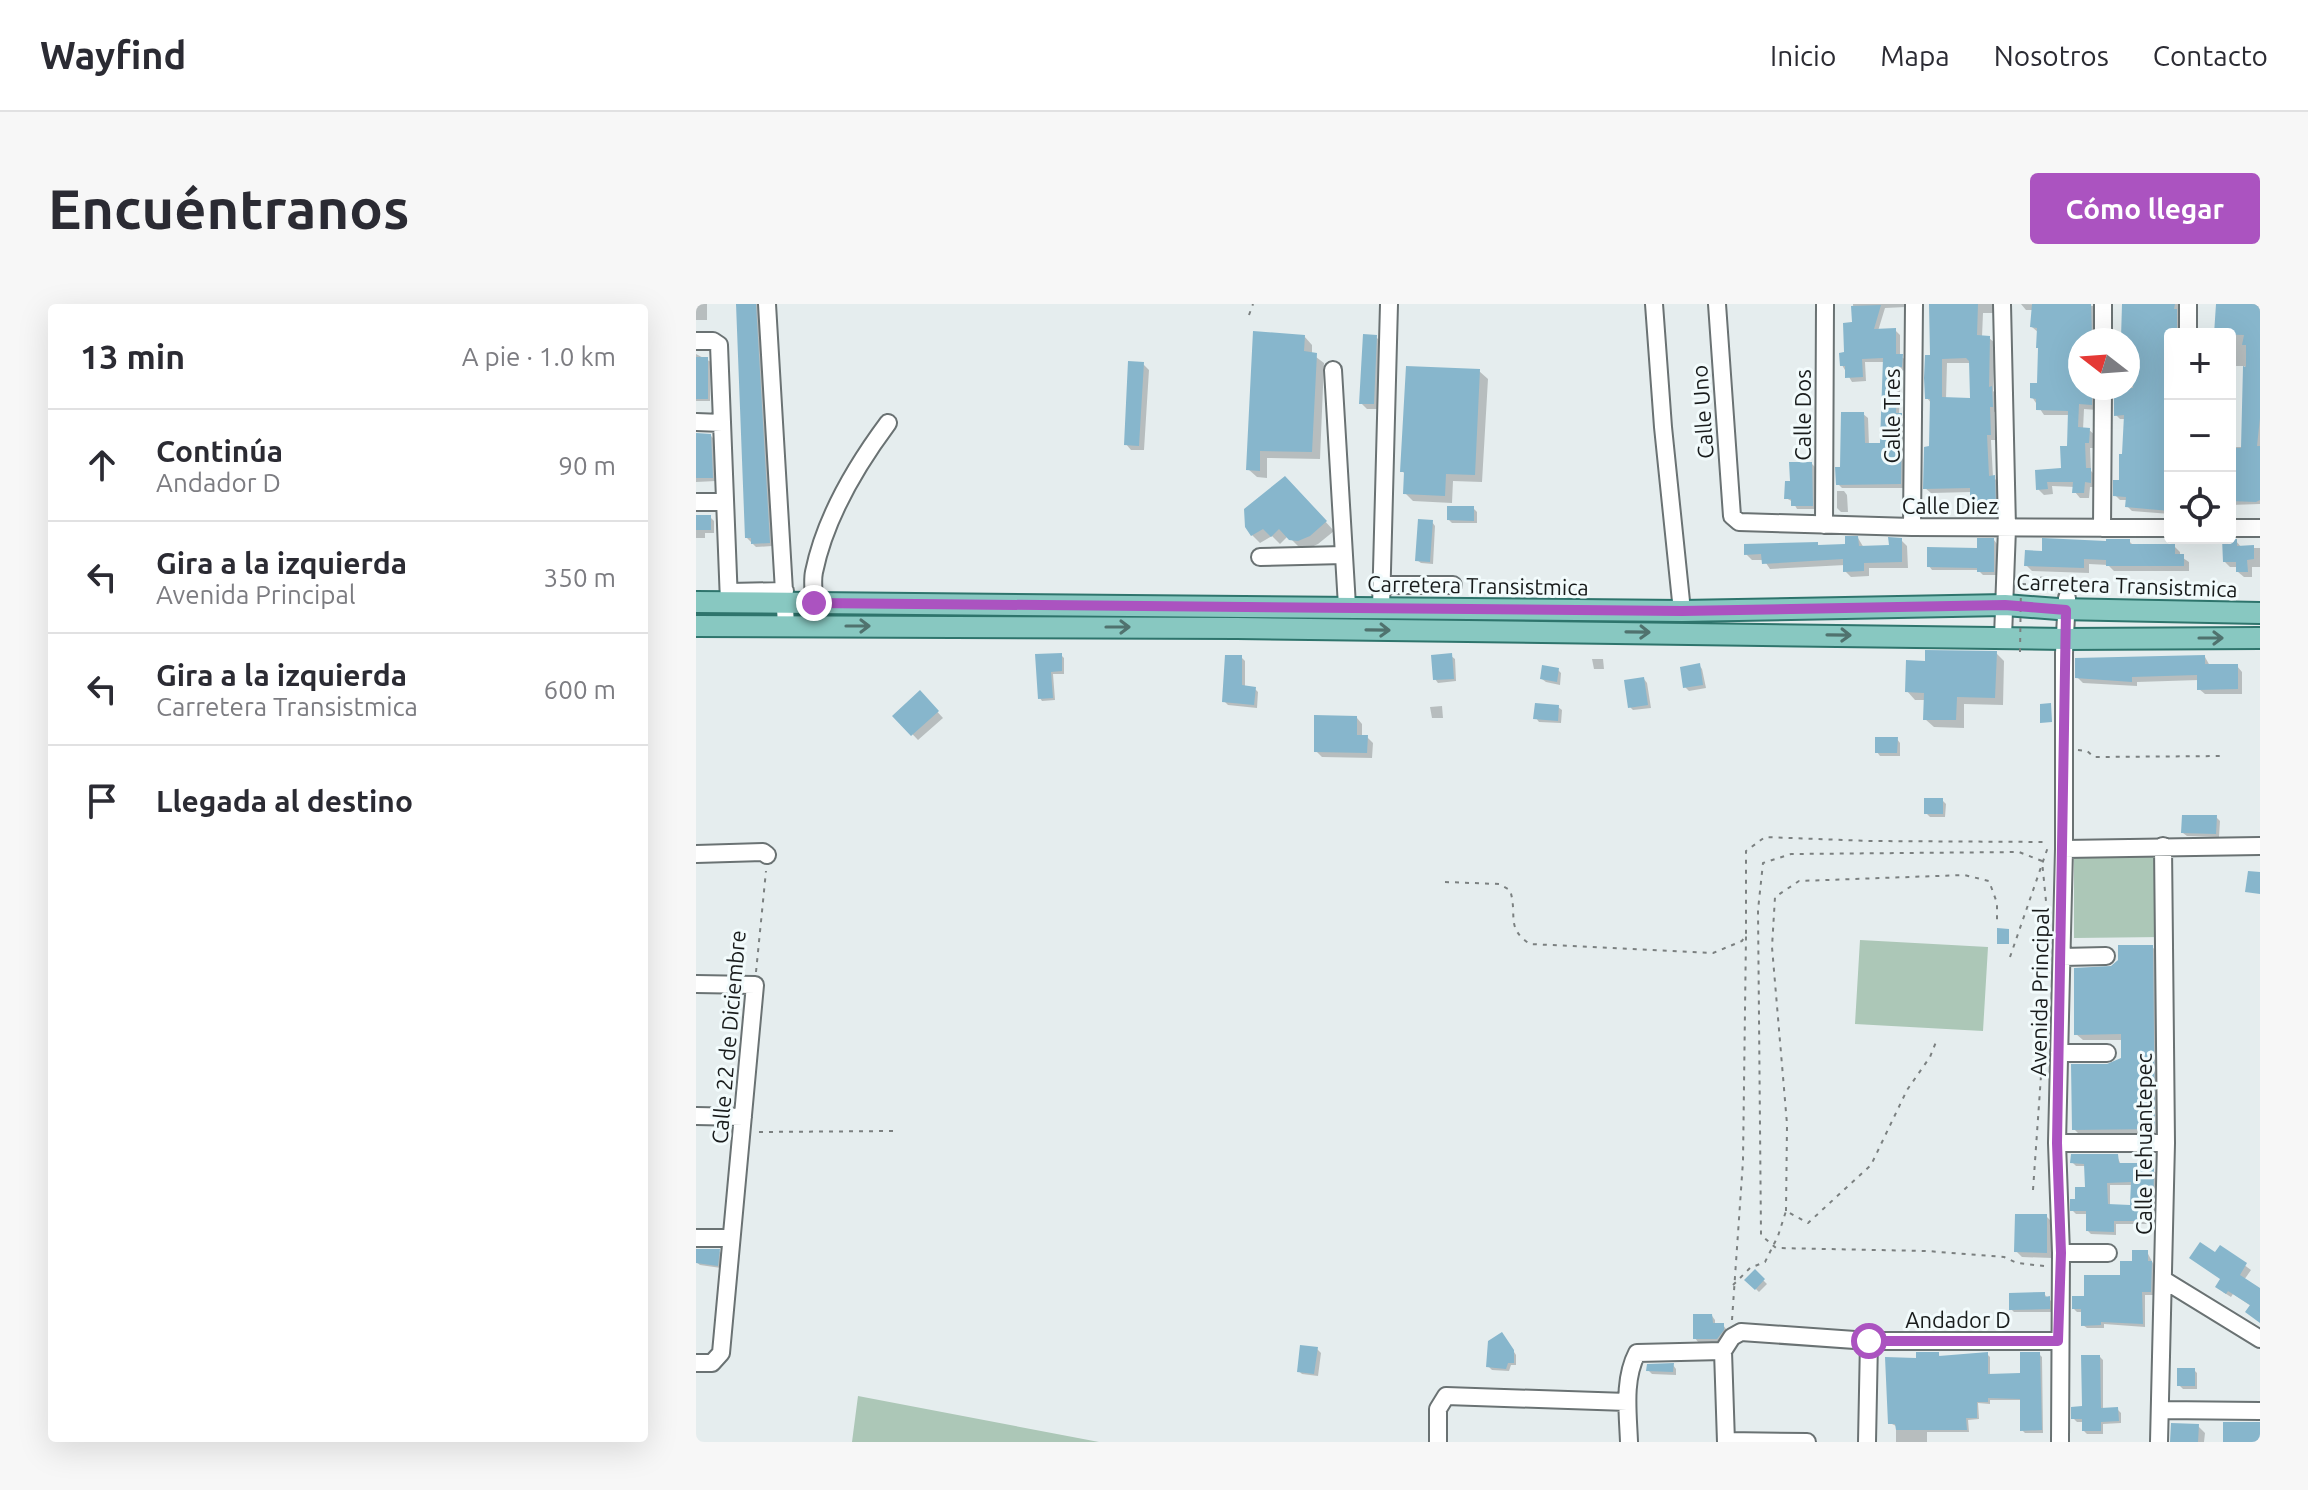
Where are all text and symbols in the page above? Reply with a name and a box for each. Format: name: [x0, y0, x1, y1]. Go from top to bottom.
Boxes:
text: Wayfind: [40, 34, 186, 76]
text: Inicio: [1770, 40, 1836, 71]
text: Mapa: [1880, 40, 1950, 71]
text: Nosotros: [1994, 40, 2109, 71]
text: Contacto: [2153, 40, 2268, 71]
button: Cómo llegar: [2030, 173, 2260, 244]
text: Encuéntranos: [48, 177, 409, 240]
north arrow: [2068, 328, 2140, 400]
map controls: [2164, 328, 2236, 544]
button: +: [2164, 328, 2236, 400]
text: 13 min: [80, 337, 185, 375]
text: A pie · 1.0 km: [462, 342, 616, 371]
street label: Calle Uno: [1686, 364, 1718, 460]
street label: Calle Tres: [1879, 368, 1904, 464]
street label: Calle Dos: [1790, 369, 1815, 461]
button: −: [2164, 400, 2236, 472]
text: Continúa: [156, 434, 283, 468]
icon: ahead: [80, 443, 124, 487]
text: 90 m: [558, 451, 616, 480]
text: Andador D: [156, 468, 281, 497]
button: locate: [2164, 472, 2236, 544]
street label: Calle Diez: [1902, 493, 1998, 518]
text: Gira a la izquierda: [156, 546, 407, 580]
icon: left: [80, 555, 124, 599]
text: 350 m: [544, 563, 616, 592]
street label: Carretera Transistmica: [2016, 569, 2238, 601]
street label: Carretera Transistmica: [1367, 571, 1589, 599]
text: Avenida Principal: [156, 580, 356, 609]
route end: [796, 585, 832, 621]
one-way arrow: [844, 618, 871, 634]
one-way arrow: [1104, 619, 1131, 635]
one-way arrow: [1364, 622, 1391, 637]
one-way arrow: [1624, 624, 1651, 640]
one-way arrow: [1825, 627, 1852, 642]
one-way arrow: [2197, 630, 2224, 646]
text: Gira a la izquierda: [156, 658, 407, 692]
icon: left: [80, 667, 124, 711]
text: 600 m: [544, 675, 616, 704]
text: Carretera Transistmica: [156, 692, 418, 721]
icon: arrive: [80, 779, 124, 823]
text: Llegada al destino: [156, 784, 413, 818]
street label: Avenida Principal: [2025, 907, 2053, 1077]
street label: Calle 22 de Diciembre: [706, 929, 750, 1145]
street label: Calle Tehuantepec: [2131, 1053, 2156, 1235]
street label: Andador D: [1905, 1307, 2011, 1332]
route start: [1851, 1323, 1887, 1359]

